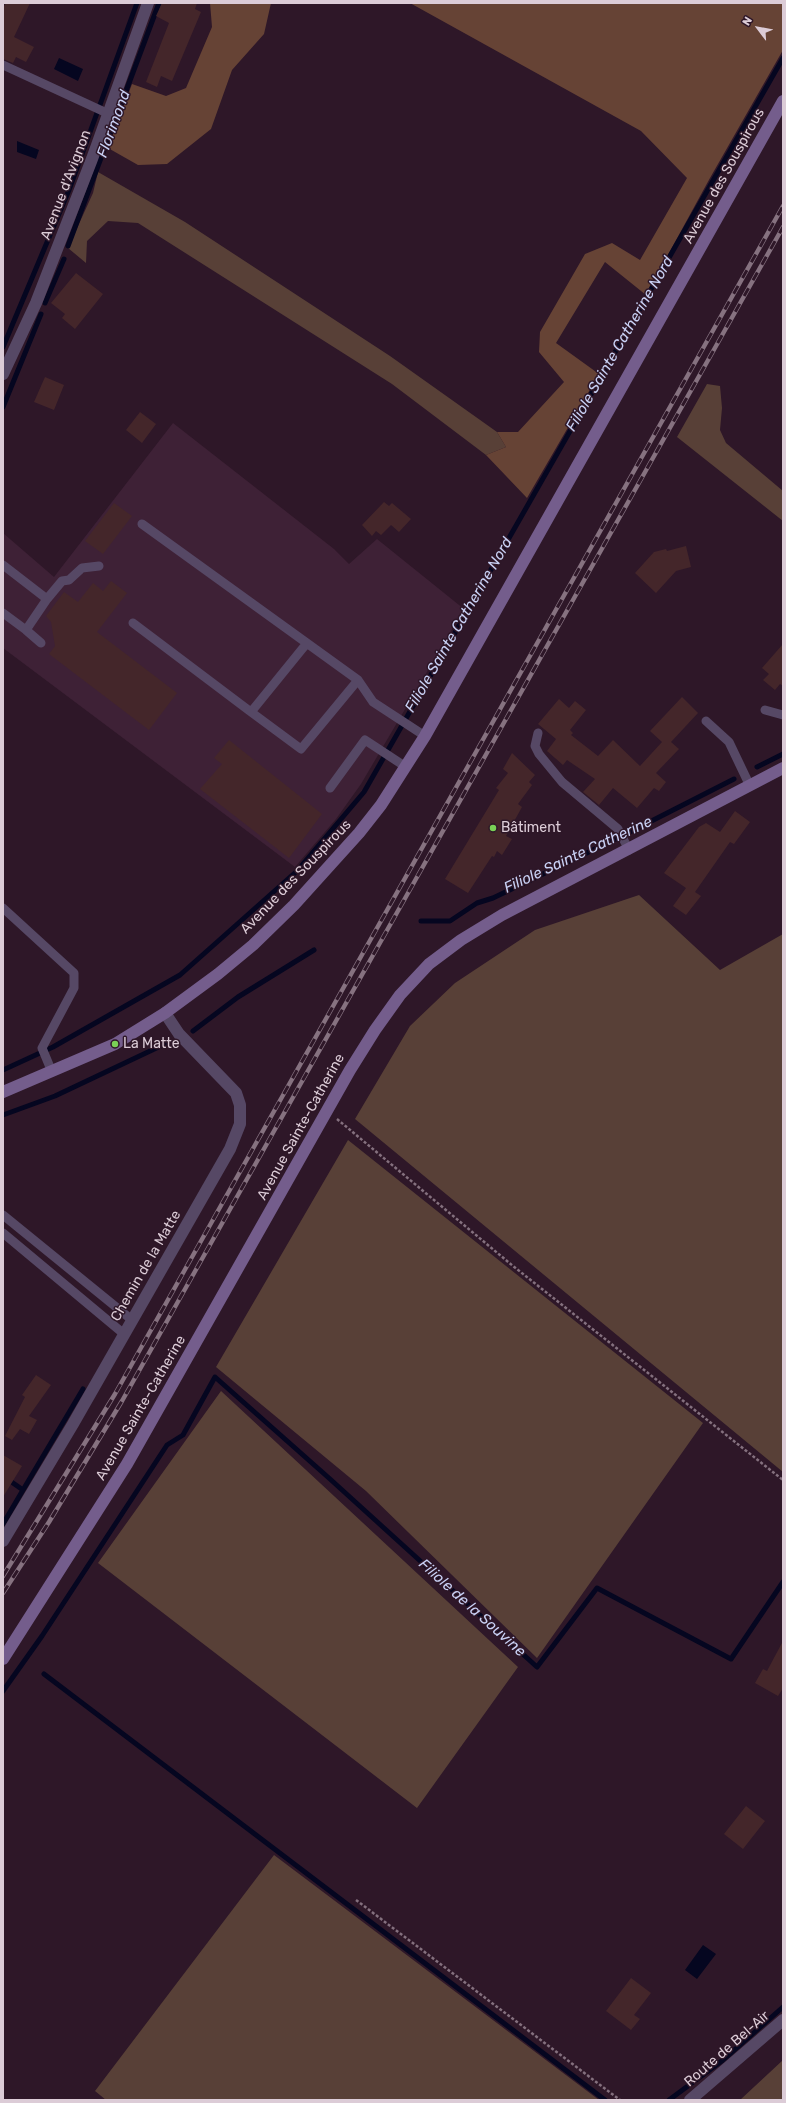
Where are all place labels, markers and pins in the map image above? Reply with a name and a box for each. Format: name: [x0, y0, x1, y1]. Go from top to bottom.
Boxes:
place label: Bâtiment: [501, 820, 561, 836]
marker: Bâtiment: [488, 823, 498, 833]
place label: La Matte: [123, 1036, 180, 1052]
marker: La Matte: [110, 1039, 120, 1049]

